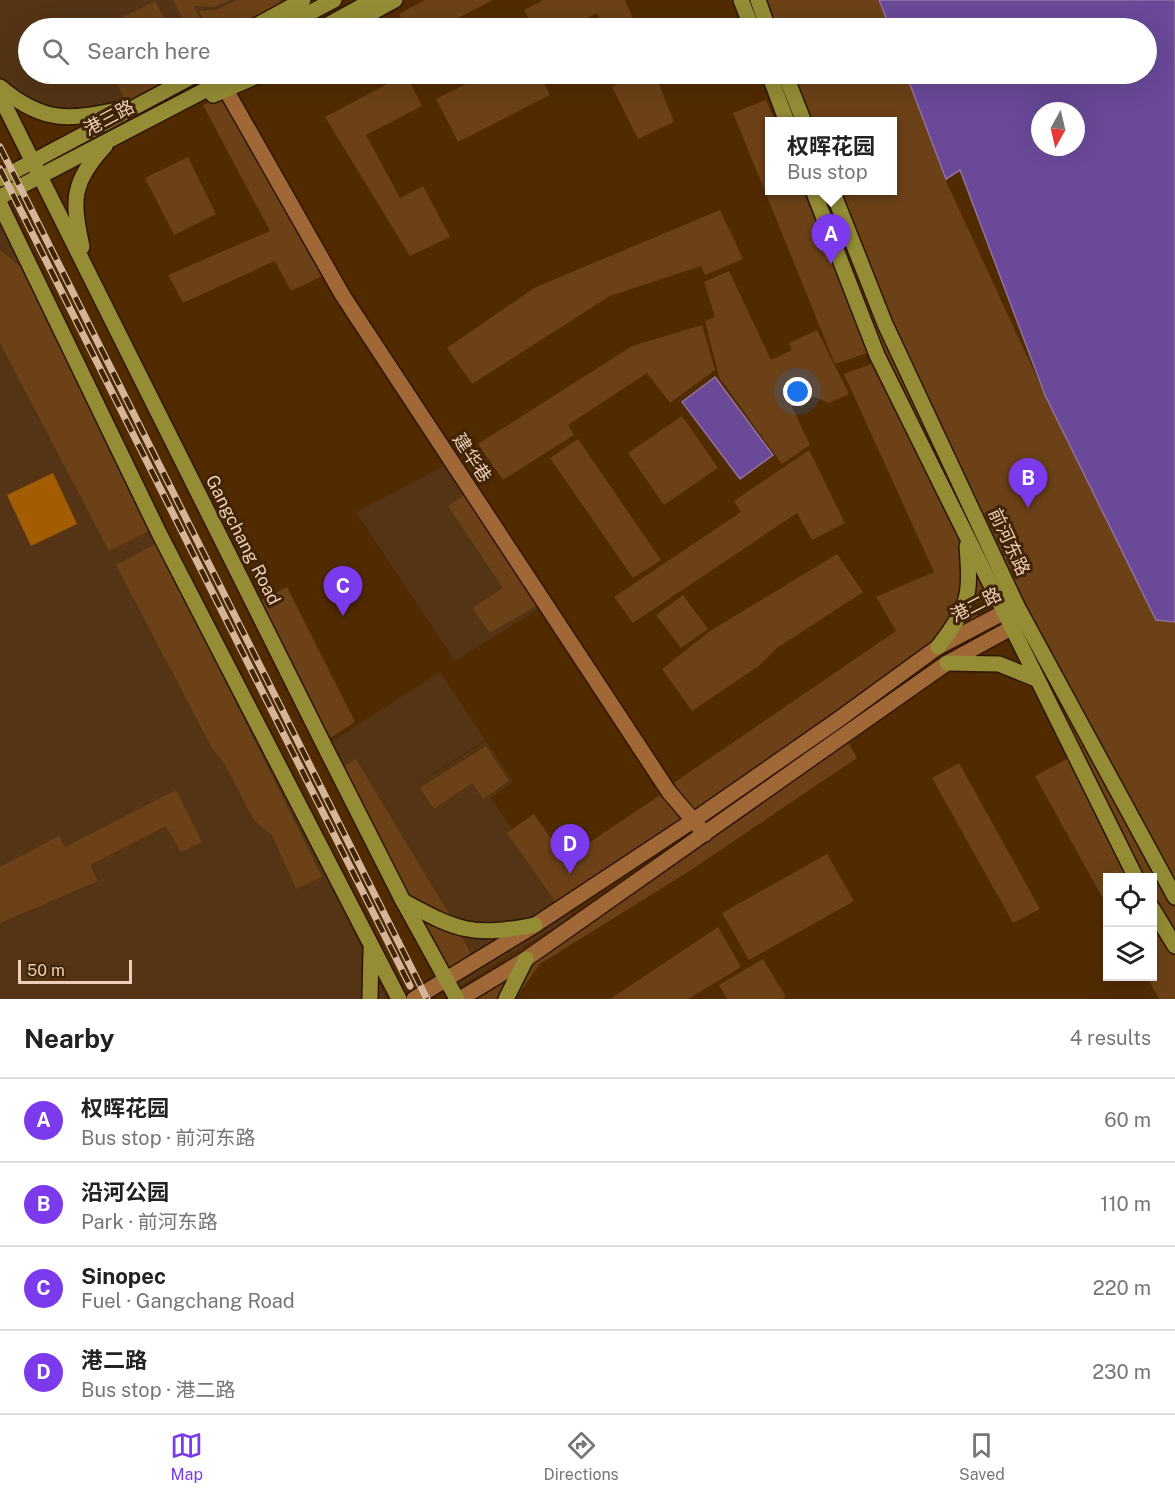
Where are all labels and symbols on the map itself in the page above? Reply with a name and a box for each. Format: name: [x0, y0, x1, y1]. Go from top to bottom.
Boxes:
street label: 港三路: [80, 96, 138, 140]
north arrow: [1031, 102, 1085, 156]
pin: A: [812, 214, 850, 264]
your location: [783, 377, 812, 406]
street label: 建华巷: [449, 429, 496, 486]
pin: B: [1008, 458, 1048, 508]
street label: Gangchang Road: [202, 471, 285, 608]
street label: 前河东路: [985, 505, 1034, 579]
pin: C: [324, 566, 362, 616]
street label: 港二路: [947, 583, 1005, 626]
pin: D: [550, 824, 590, 874]
scale bar: [18, 957, 132, 984]

